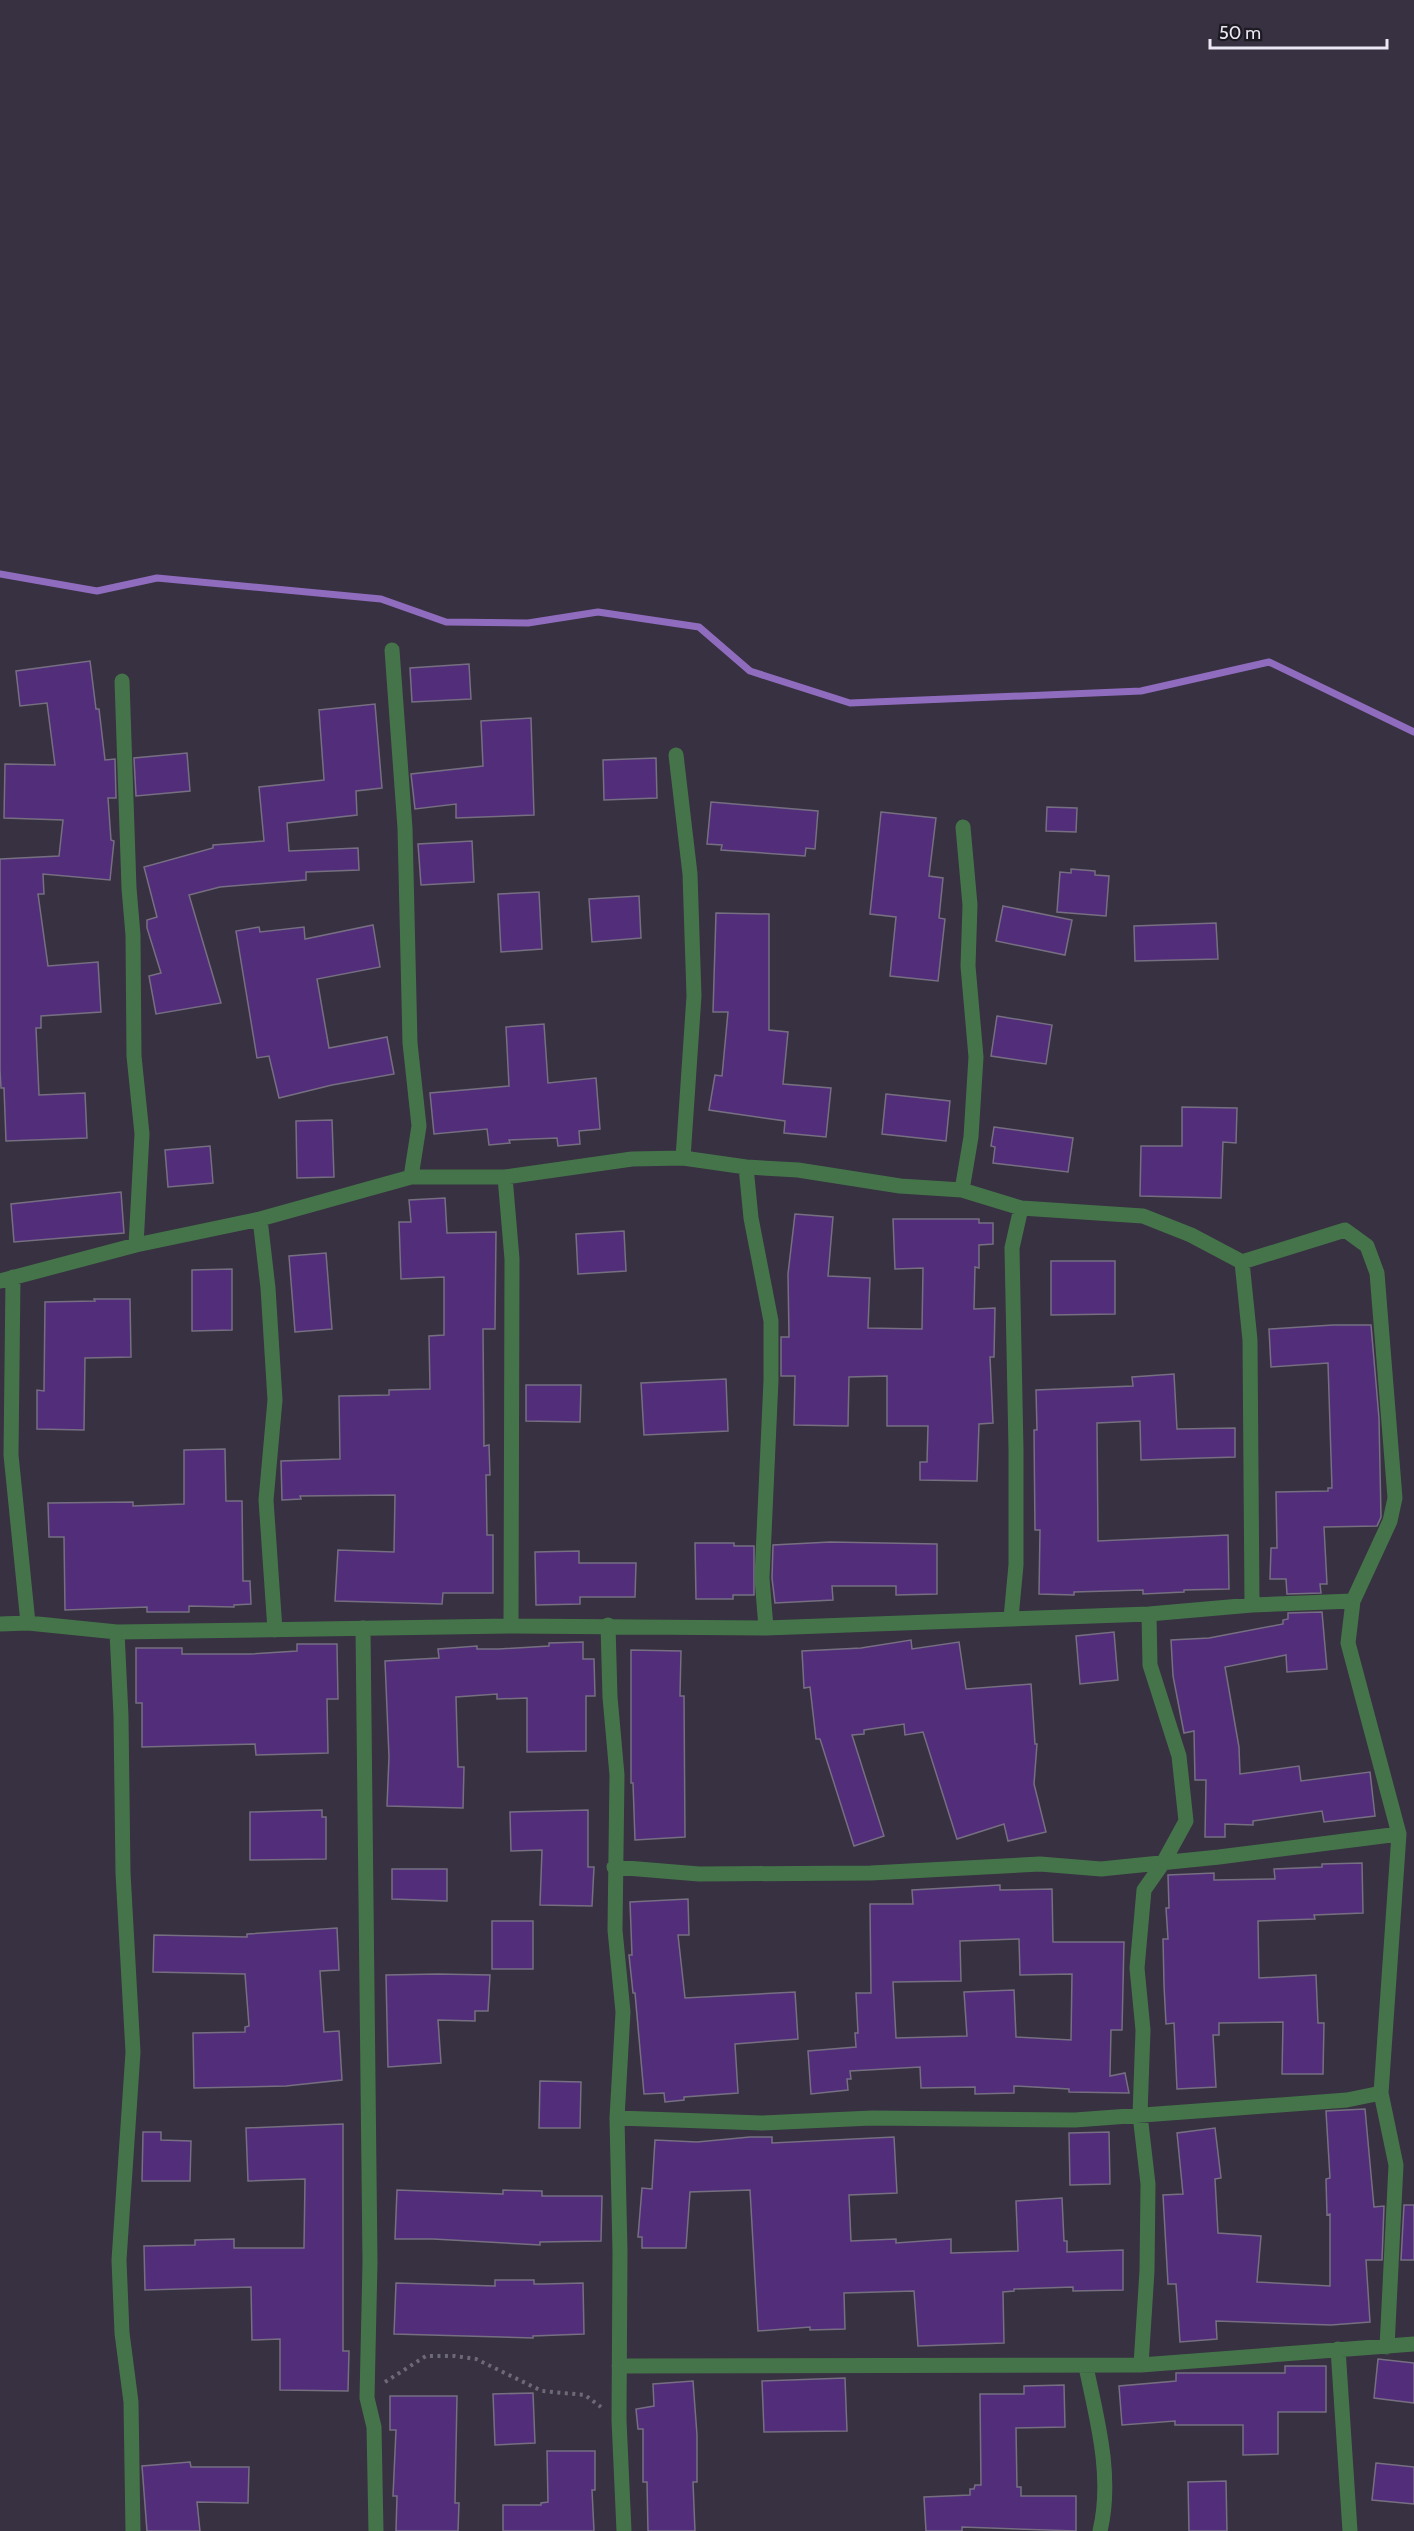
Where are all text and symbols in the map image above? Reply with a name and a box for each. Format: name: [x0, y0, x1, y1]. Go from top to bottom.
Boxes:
scale bar: [1210, 12, 1387, 50]
text: 50 m: [1219, 22, 1261, 44]

